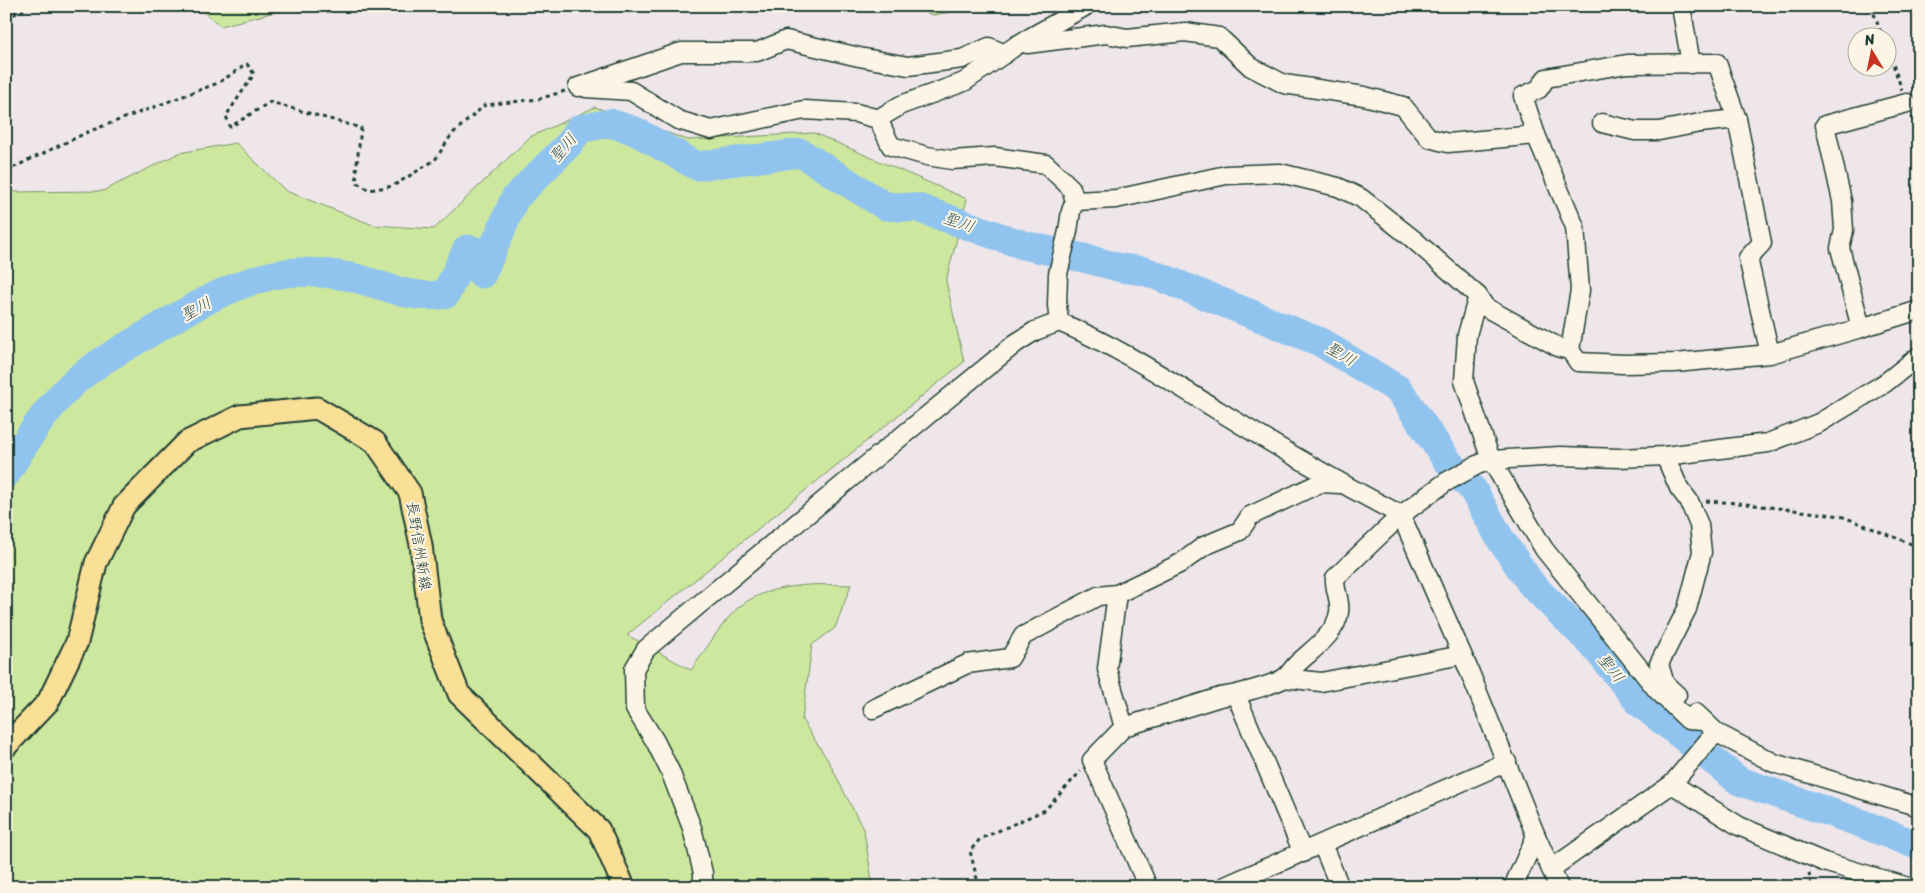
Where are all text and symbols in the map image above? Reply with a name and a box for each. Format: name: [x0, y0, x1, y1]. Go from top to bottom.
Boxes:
text: N: [1862, 26, 1877, 53]
north arrow: [1848, 28, 1898, 78]
water label: 聖川: [542, 126, 584, 170]
water label: 聖川: [939, 203, 979, 241]
water label: 聖川: [175, 289, 217, 329]
water label: 聖川: [1320, 333, 1362, 375]
street label: 長野信州新線: [399, 500, 439, 592]
water label: 聖川: [1590, 646, 1632, 690]

